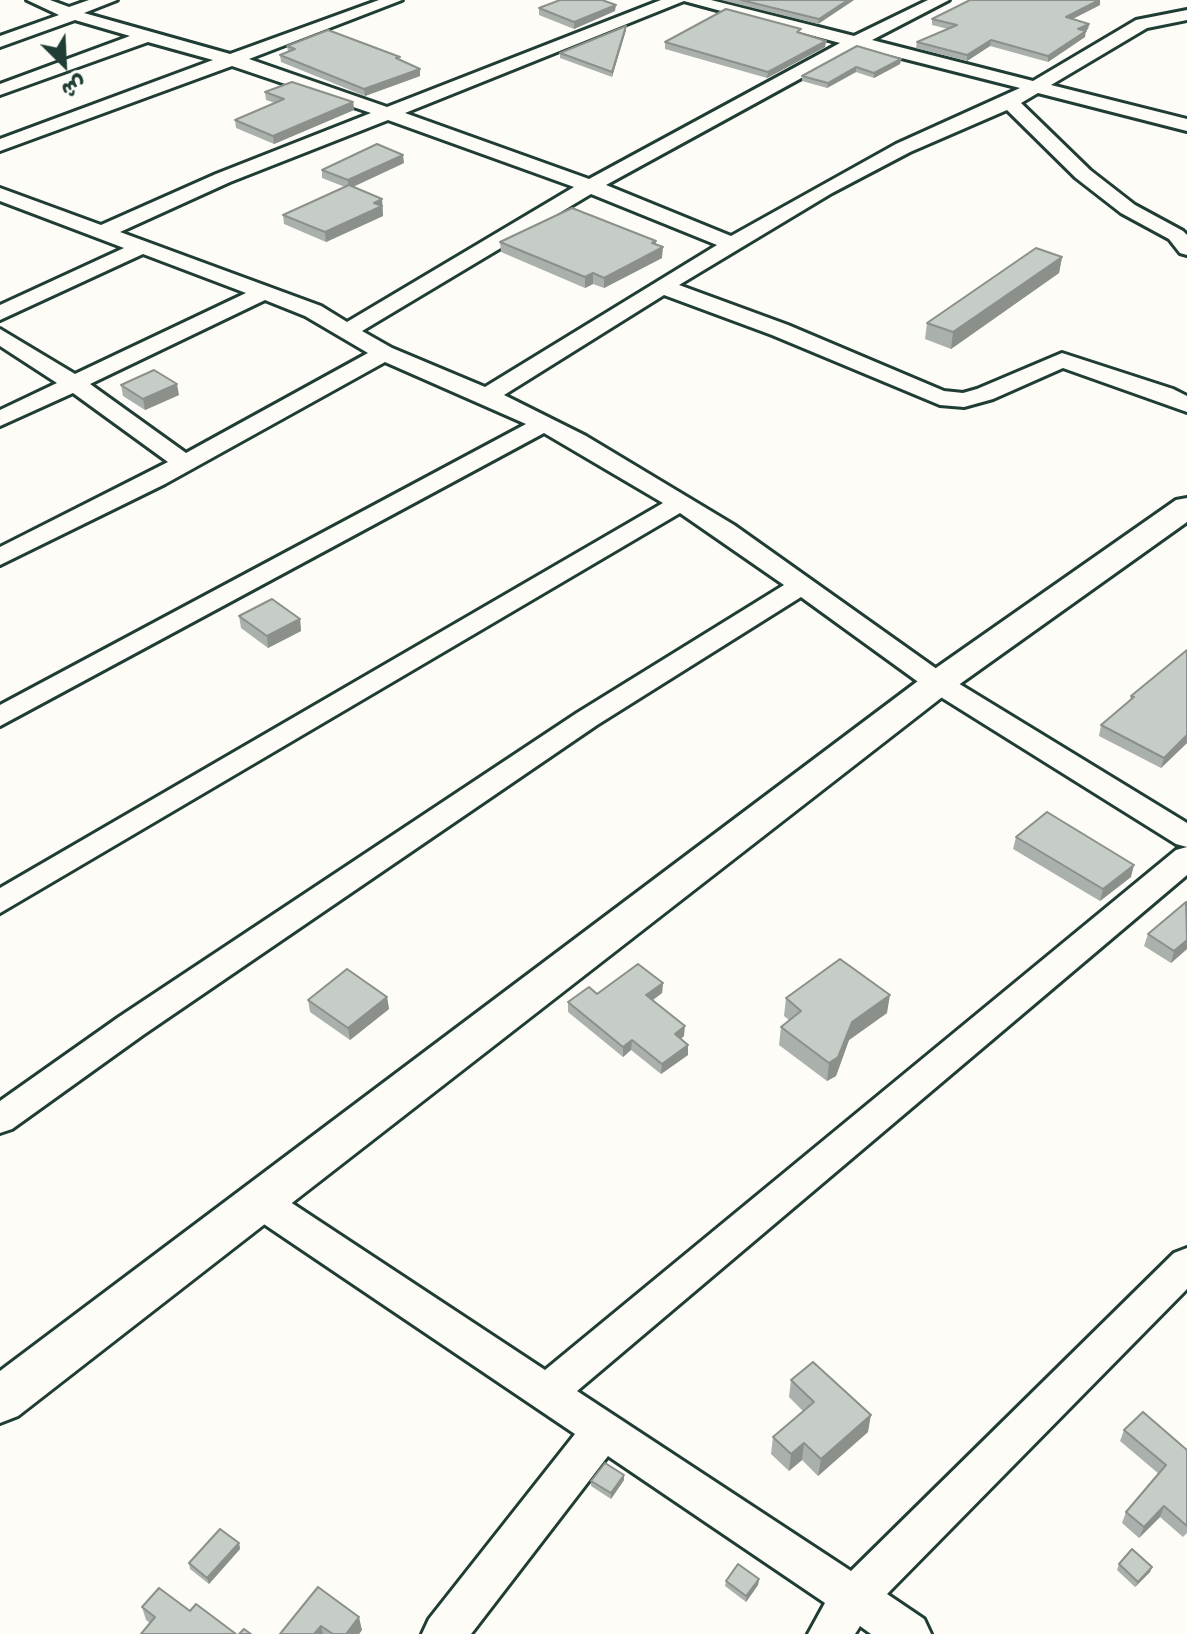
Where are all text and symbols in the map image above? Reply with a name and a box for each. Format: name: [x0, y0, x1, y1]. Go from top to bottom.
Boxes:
north arrow: [24, 24, 104, 104]
text: ش: [57, 67, 91, 105]

